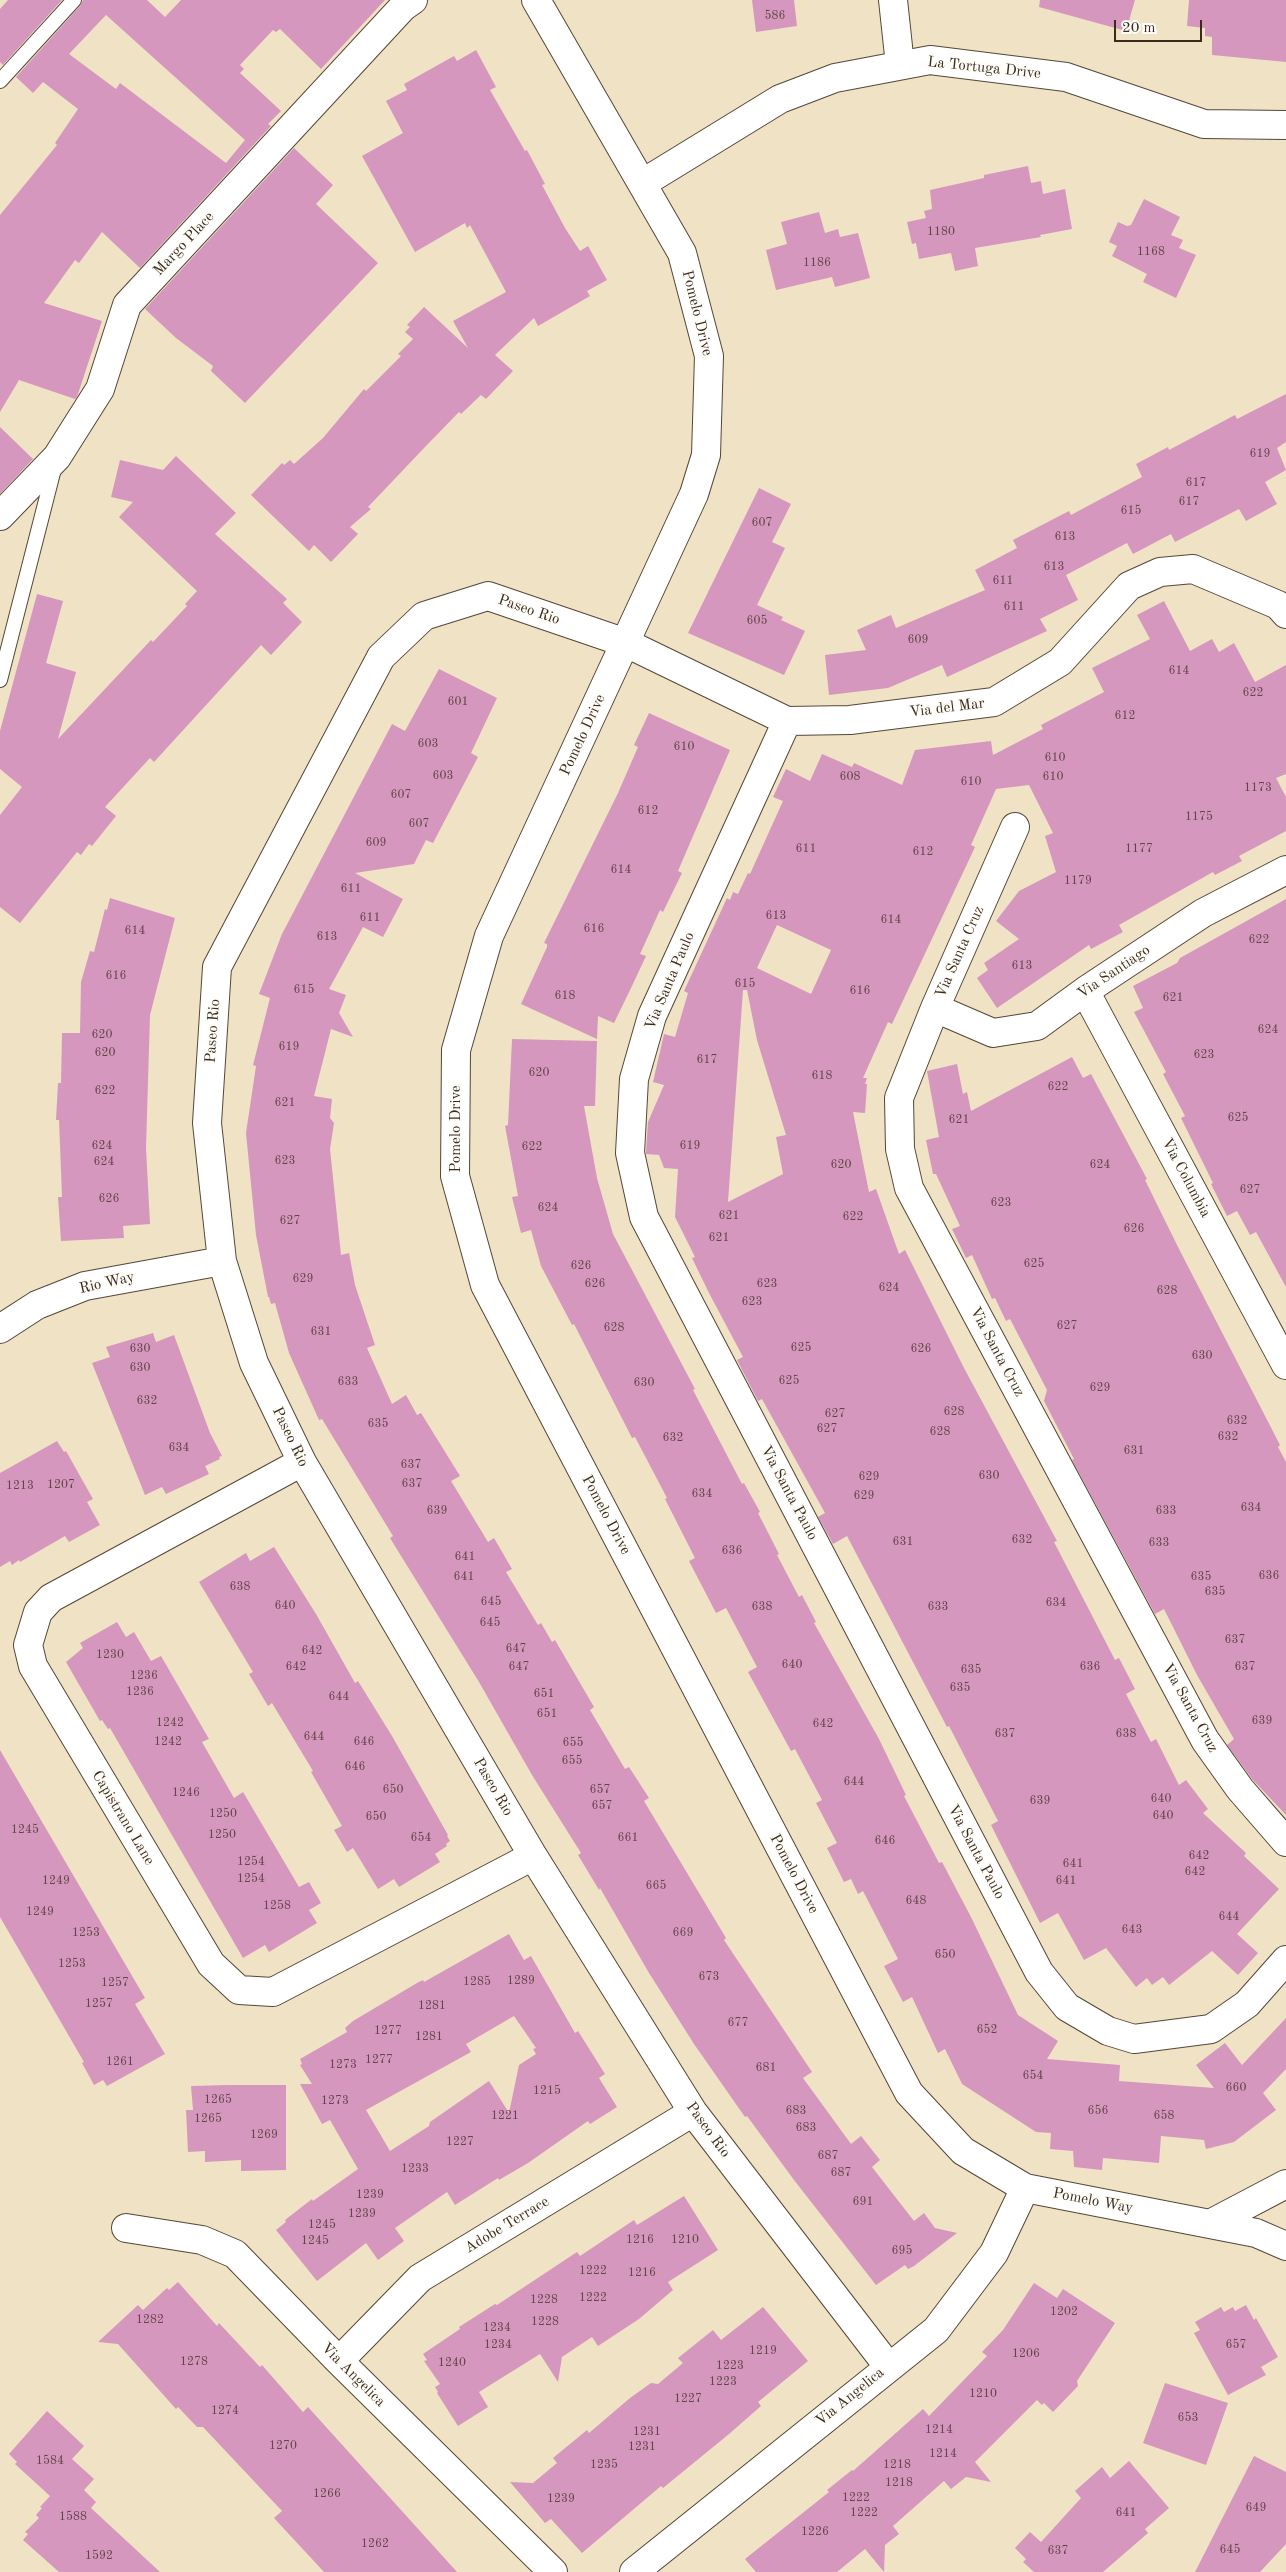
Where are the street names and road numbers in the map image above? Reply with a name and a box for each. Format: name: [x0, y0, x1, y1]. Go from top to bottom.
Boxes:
street label: La Tortuga Drive: [926, 53, 1042, 83]
street label: Margo Place: [150, 208, 218, 280]
street label: Pomelo Drive: [678, 268, 716, 358]
street label: Paseo Rio: [496, 591, 562, 629]
street label: Pomelo Drive: [556, 692, 610, 778]
street label: Via del Mar: [908, 694, 986, 722]
street label: Via Santa Cruz: [932, 903, 988, 1001]
street label: Via Santa Paulo: [641, 929, 699, 1033]
street label: Via Santiago: [1074, 941, 1154, 1003]
street label: Paseo Rio: [202, 998, 224, 1064]
street label: Pomelo Drive: [447, 1085, 465, 1173]
street label: Via Columbia: [1158, 1135, 1214, 1221]
street label: Rio Way: [78, 1268, 136, 1298]
street label: Via Santa Cruz: [966, 1304, 1028, 1400]
street label: Paseo Rio: [268, 1404, 312, 1470]
street label: Via Santa Paulo: [756, 1443, 822, 1543]
street label: Pomelo Drive: [578, 1472, 634, 1558]
street label: Via Santa Cruz: [1158, 1660, 1222, 1756]
street label: Paseo Rio: [469, 1755, 517, 1819]
street label: Capistrano Lane: [88, 1768, 158, 1868]
street label: Via Santa Paulo: [943, 1802, 1009, 1902]
street label: Pomelo Drive: [766, 1831, 822, 1917]
street label: Paseo Rio: [682, 2099, 734, 2161]
street label: Pomelo Way: [1051, 2184, 1135, 2218]
street label: Adobe Terrace: [462, 2193, 552, 2257]
street label: Via Angelica: [317, 2339, 389, 2411]
street label: Via Angelica: [812, 2364, 888, 2430]

